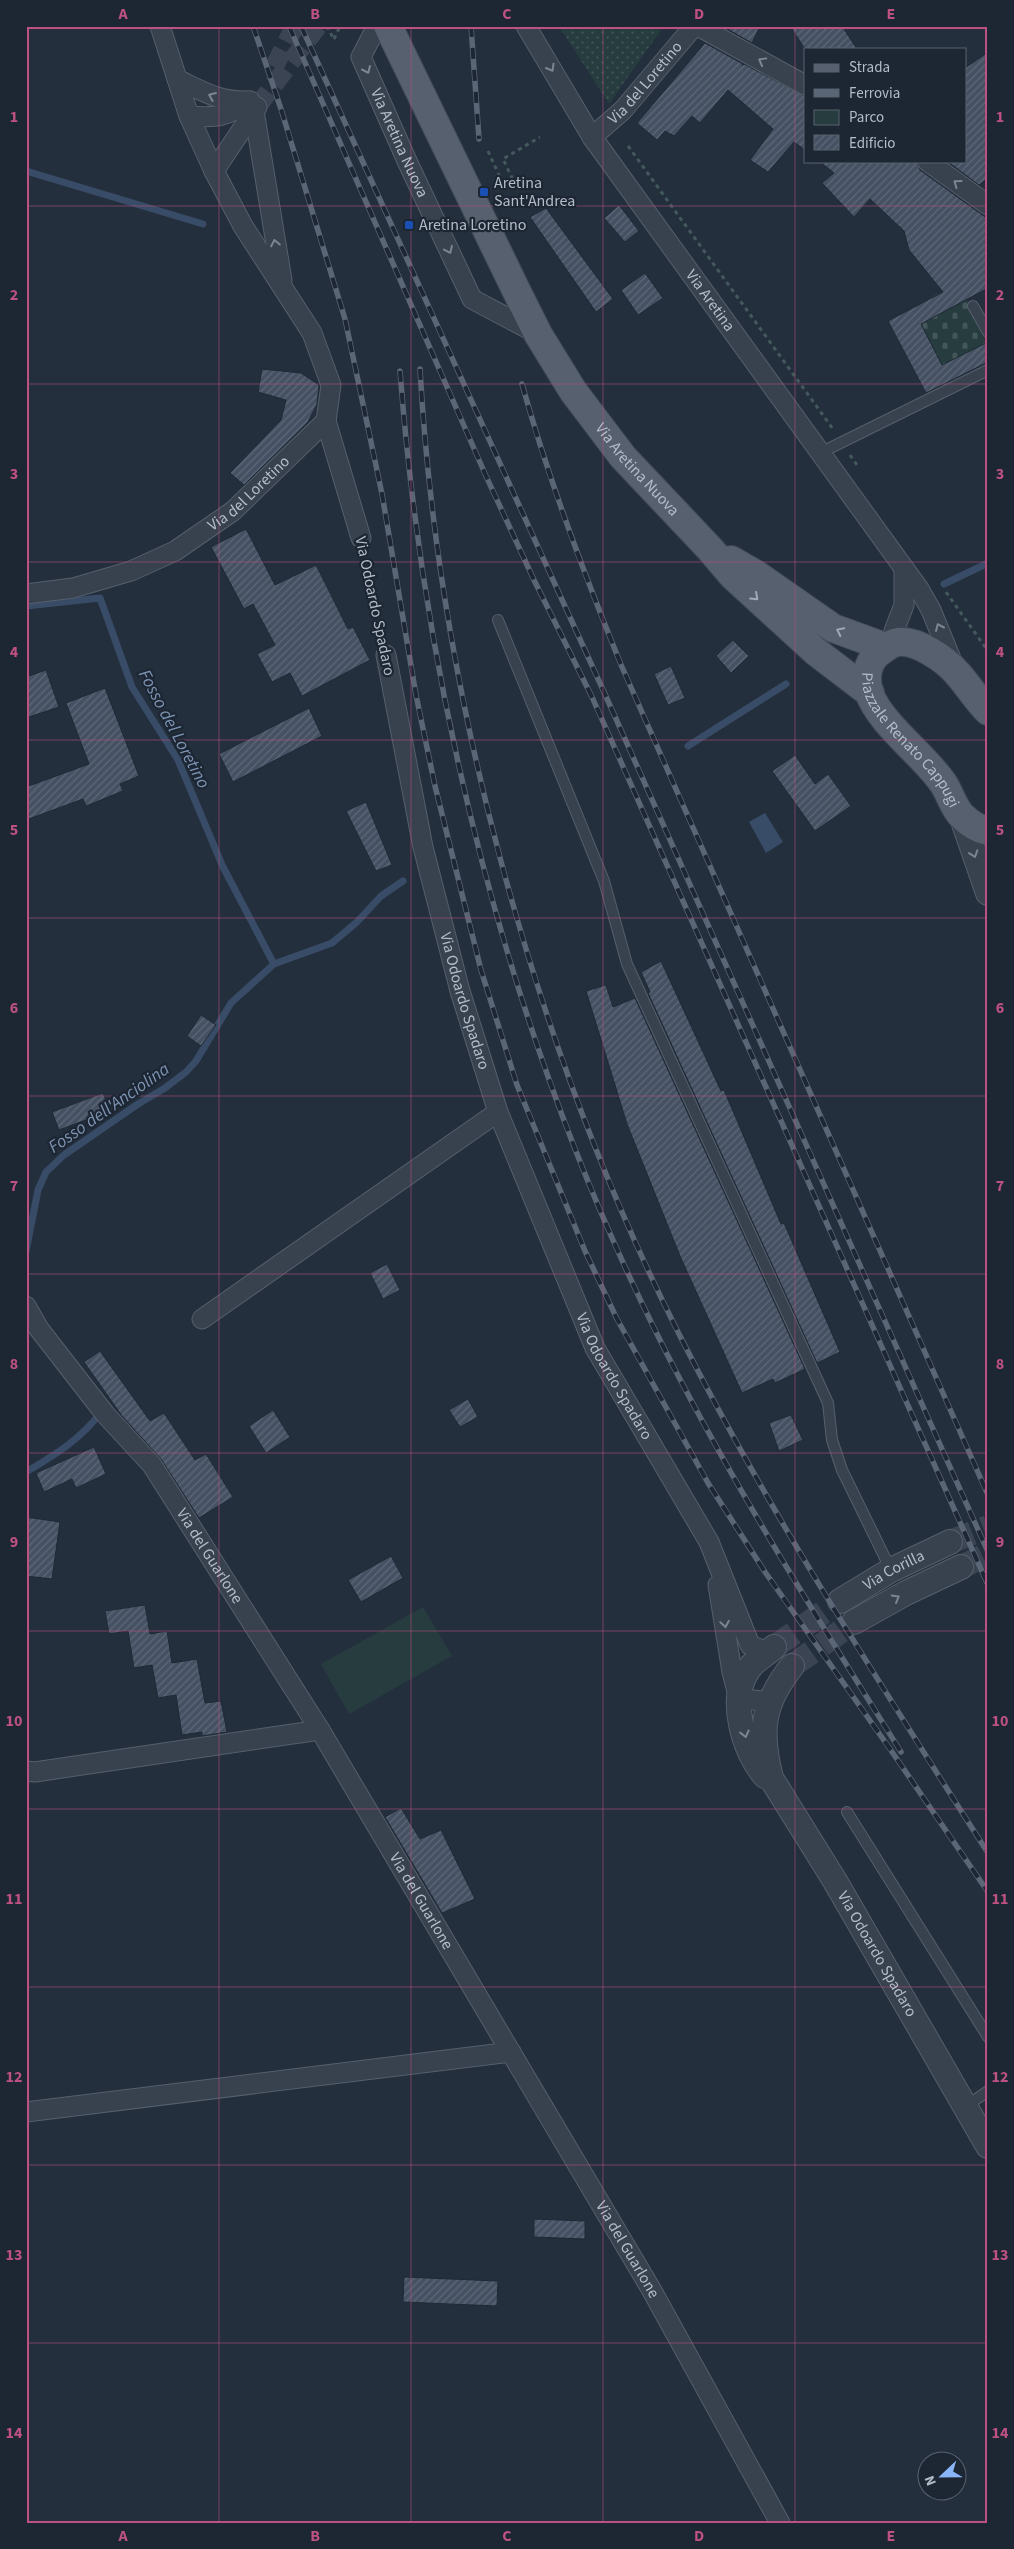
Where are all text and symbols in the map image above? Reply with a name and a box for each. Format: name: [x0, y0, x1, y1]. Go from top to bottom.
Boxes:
text: A: [117, 3, 128, 25]
text: B: [310, 3, 320, 25]
text: C: [502, 3, 512, 25]
text: D: [694, 3, 704, 25]
text: E: [887, 3, 895, 25]
street label: Via del Loretino: [603, 37, 687, 129]
legend: [804, 48, 966, 162]
text: Strada: [849, 57, 890, 78]
one-way arrow: [759, 58, 768, 68]
one-way arrow: [544, 63, 554, 72]
one-way arrow: [360, 65, 371, 74]
text: Ferrovia: [849, 83, 900, 104]
street label: Via Aretina Nuova: [365, 85, 434, 201]
one-way arrow: [208, 91, 217, 102]
text: 1: [10, 106, 18, 128]
text: 1: [996, 106, 1004, 128]
text: Parco: [849, 107, 884, 128]
text: Edificio: [849, 133, 896, 154]
place label: Aretina Sant'Andrea: [494, 172, 575, 212]
one-way arrow: [954, 180, 963, 189]
marker: Aretina Sant'Andrea: [478, 186, 490, 198]
place label: Aretina Loretino: [419, 214, 526, 236]
marker: Aretina Loretino: [403, 219, 415, 231]
one-way arrow: [270, 238, 281, 247]
one-way arrow: [442, 245, 453, 254]
street label: Via Aretina: [680, 265, 740, 336]
text: 2: [10, 284, 18, 306]
text: 2: [996, 284, 1004, 306]
street label: Via Aretina Nuova: [590, 418, 684, 521]
street label: Via del Loretino: [203, 451, 295, 536]
text: 3: [10, 463, 18, 485]
text: 3: [996, 463, 1004, 485]
street label: Via Odoardo Spadaro: [349, 534, 401, 678]
one-way arrow: [749, 591, 758, 600]
one-way arrow: [934, 623, 944, 631]
one-way arrow: [836, 627, 845, 637]
text: 4: [10, 641, 19, 663]
text: 4: [996, 641, 1005, 663]
water label: Fosso del Loretino: [132, 665, 216, 793]
street label: Piazzale Renato Cappugi: [856, 672, 965, 811]
text: 5: [10, 819, 18, 841]
text: 5: [996, 819, 1004, 841]
one-way arrow: [968, 849, 978, 858]
street label: Via Odoardo Spadaro: [434, 930, 495, 1072]
text: 6: [10, 997, 18, 1019]
text: 6: [996, 997, 1004, 1019]
water label: Fosso dell'Anciolina: [43, 1057, 175, 1159]
text: 7: [10, 1175, 18, 1197]
text: 7: [996, 1175, 1004, 1197]
street label: Via Odoardo Spadaro: [571, 1309, 658, 1444]
text: 8: [10, 1353, 18, 1375]
text: 8: [996, 1353, 1004, 1375]
street label: Via del Guarlone: [171, 1504, 248, 1608]
text: 9: [10, 1531, 18, 1553]
text: 9: [996, 1531, 1004, 1553]
street label: Via Corilla: [859, 1545, 928, 1596]
one-way arrow: [891, 1595, 900, 1605]
one-way arrow: [719, 1620, 729, 1629]
text: 10: [6, 1710, 22, 1732]
text: 10: [992, 1710, 1008, 1732]
one-way arrow: [739, 1730, 750, 1739]
street label: Via del Guarlone: [384, 1848, 459, 1954]
street label: Via Odoardo Spadaro: [832, 1887, 922, 2021]
text: 11: [6, 1888, 22, 1910]
text: 11: [992, 1888, 1008, 1910]
text: 12: [6, 2066, 22, 2088]
text: 12: [992, 2066, 1008, 2088]
street label: Via del Guarlone: [590, 2197, 665, 2302]
text: 13: [6, 2244, 22, 2266]
text: 13: [992, 2244, 1008, 2266]
text: 14: [6, 2422, 23, 2444]
text: 14: [992, 2422, 1009, 2444]
north arrow: [916, 2452, 966, 2502]
text: N: [920, 2472, 942, 2489]
text: A: [117, 2525, 128, 2547]
text: B: [310, 2525, 320, 2547]
text: C: [502, 2525, 512, 2547]
text: D: [694, 2525, 704, 2547]
text: E: [887, 2525, 895, 2547]

